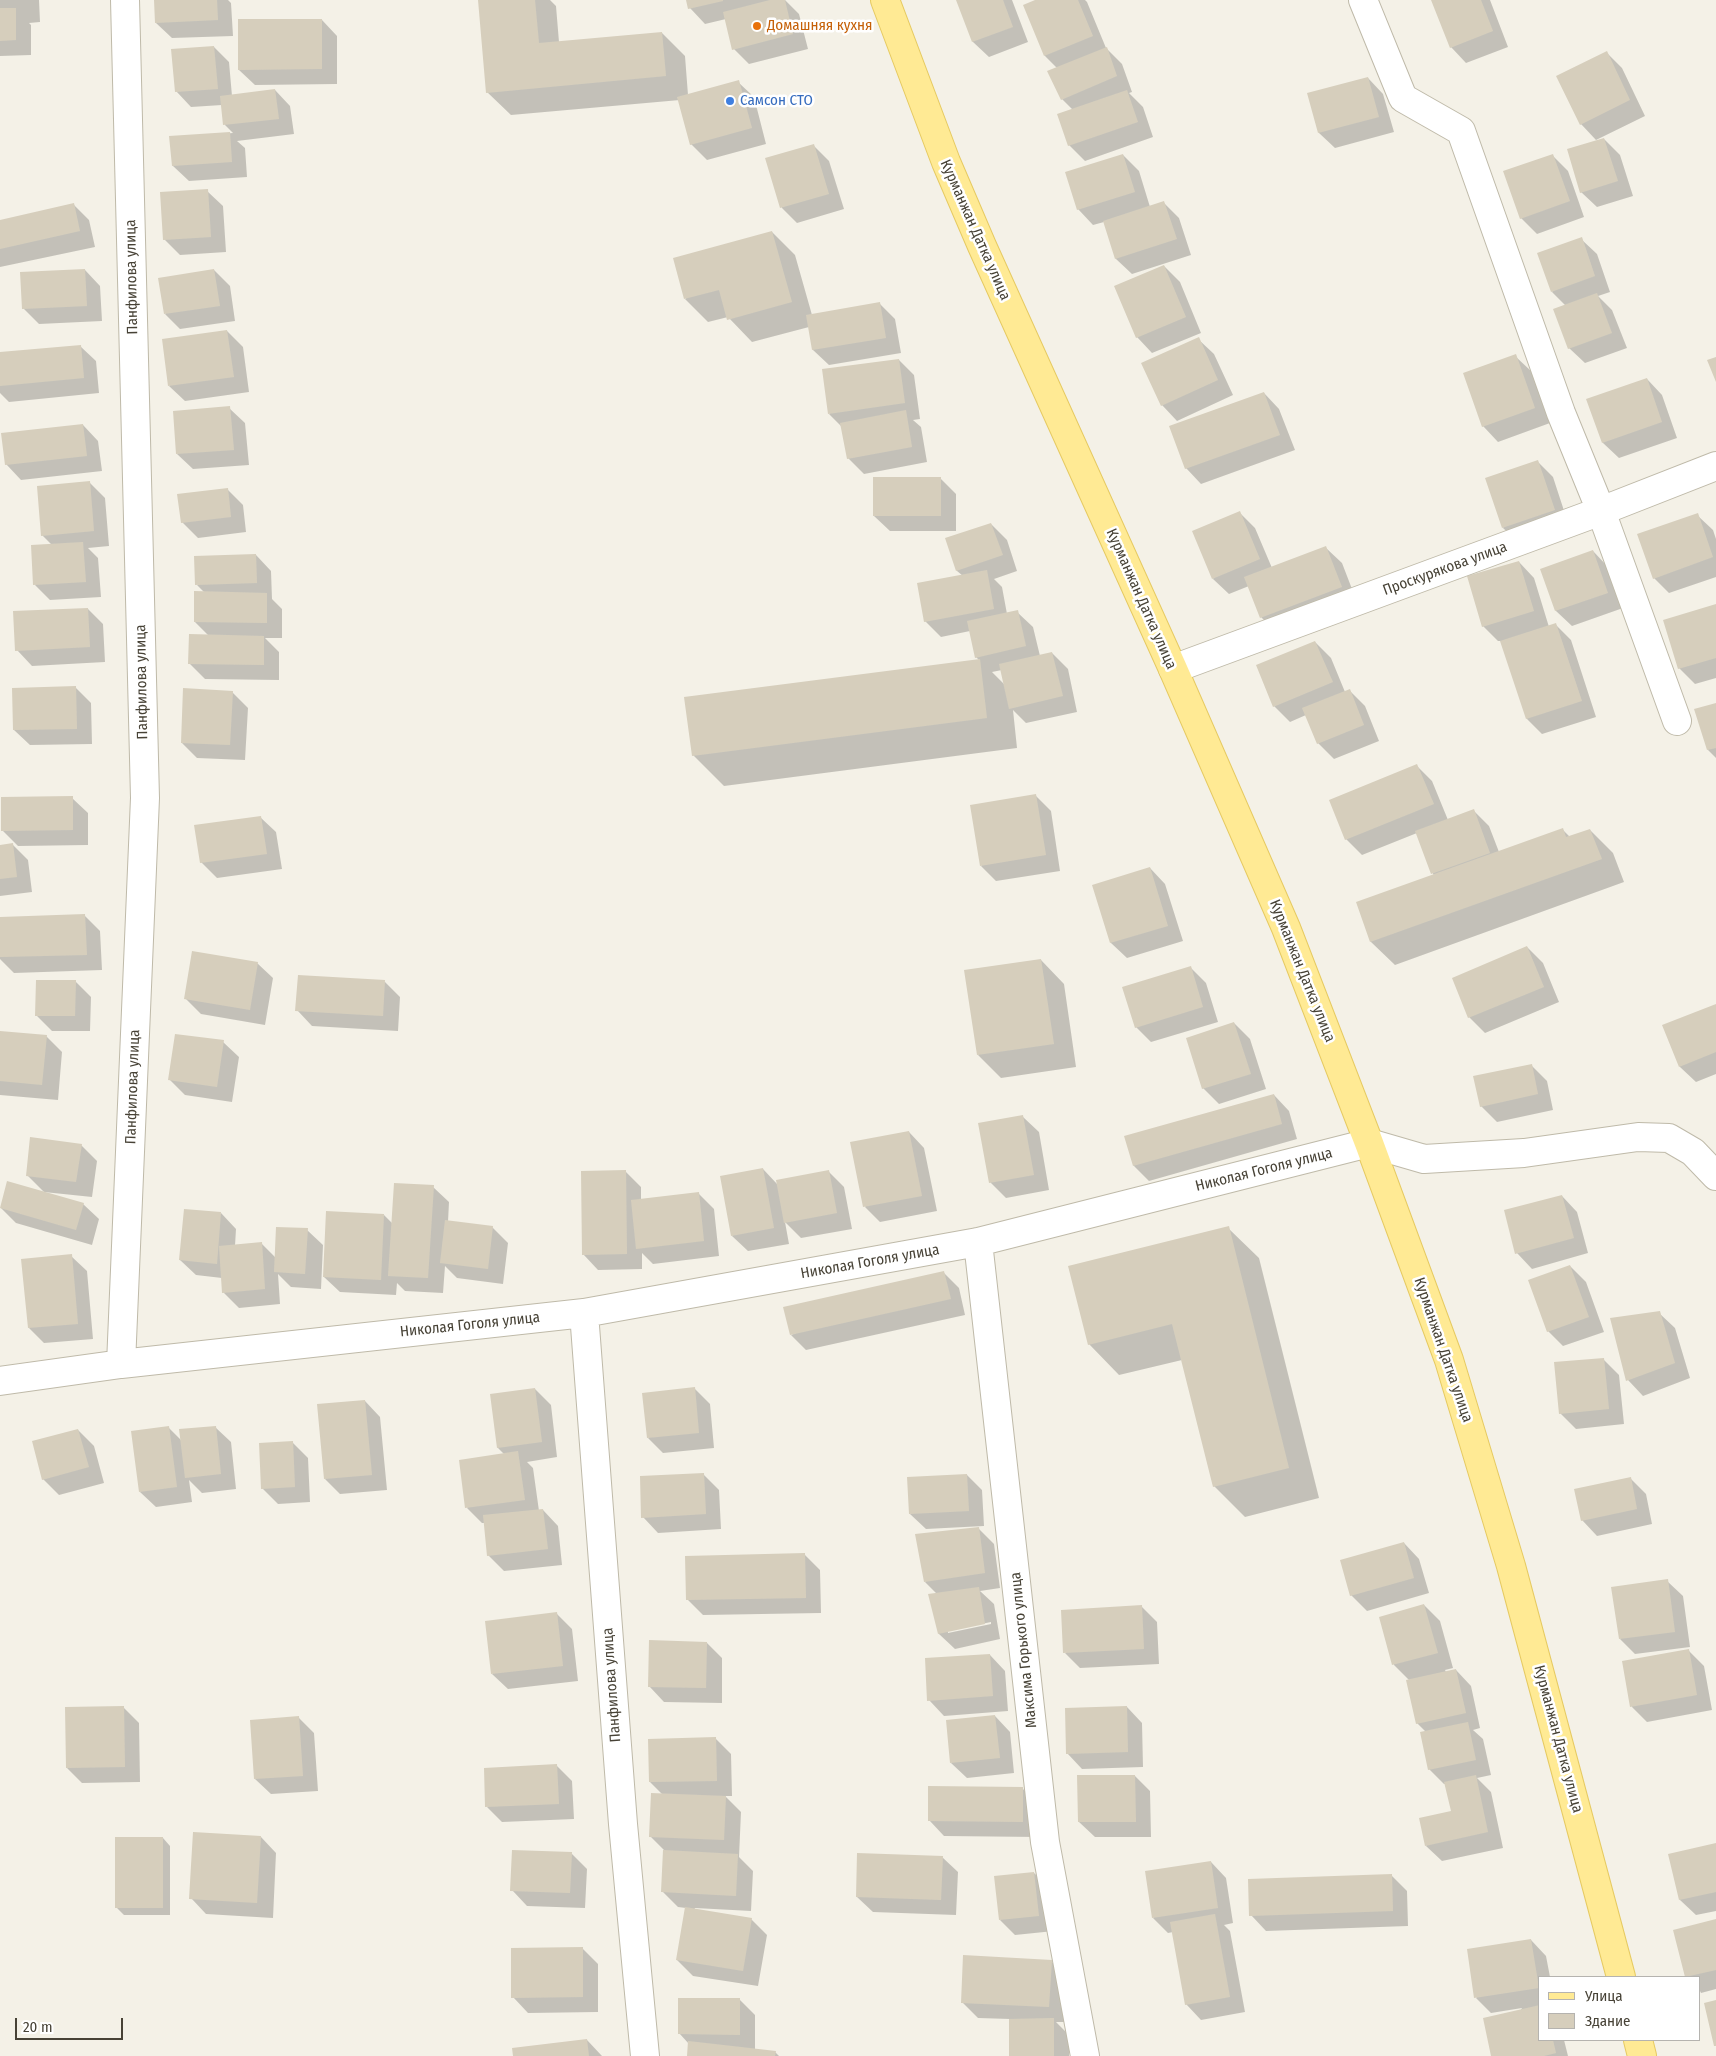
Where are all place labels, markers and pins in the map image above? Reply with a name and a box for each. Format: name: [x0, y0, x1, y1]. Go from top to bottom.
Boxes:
place label: Домашняя кухня: [767, 17, 873, 35]
marker: Домашняя кухня: [751, 20, 763, 32]
place label: Самсон СТО: [740, 92, 813, 110]
marker: Самсон СТО: [724, 95, 736, 107]

